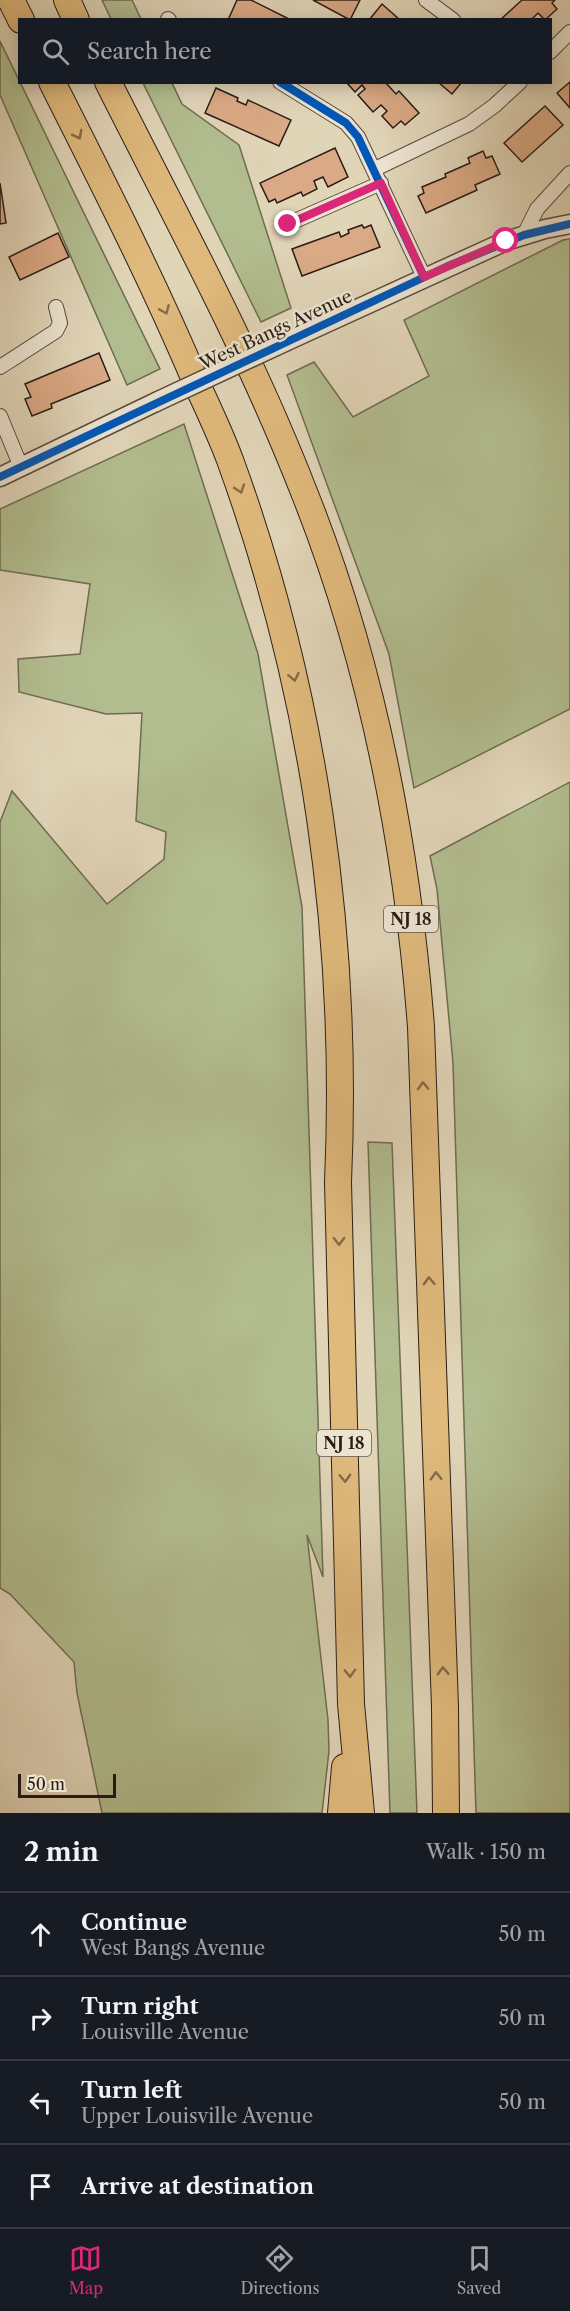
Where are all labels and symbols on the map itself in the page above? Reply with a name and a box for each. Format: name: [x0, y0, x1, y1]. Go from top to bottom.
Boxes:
one-way arrow: [71, 128, 83, 139]
route end: [274, 210, 300, 236]
route start: [492, 227, 518, 253]
street label: West Bangs Avenue: [195, 285, 356, 375]
one-way arrow: [158, 303, 170, 314]
one-way arrow: [233, 484, 245, 494]
one-way arrow: [287, 672, 300, 682]
road number: NJ 18: [384, 906, 438, 932]
one-way arrow: [417, 1081, 429, 1090]
one-way arrow: [333, 1236, 346, 1245]
one-way arrow: [423, 1276, 436, 1285]
road number: NJ 18: [317, 1430, 371, 1456]
one-way arrow: [430, 1471, 442, 1480]
one-way arrow: [339, 1473, 351, 1482]
one-way arrow: [437, 1666, 450, 1675]
one-way arrow: [344, 1668, 357, 1677]
scale bar: [18, 1771, 116, 1798]

